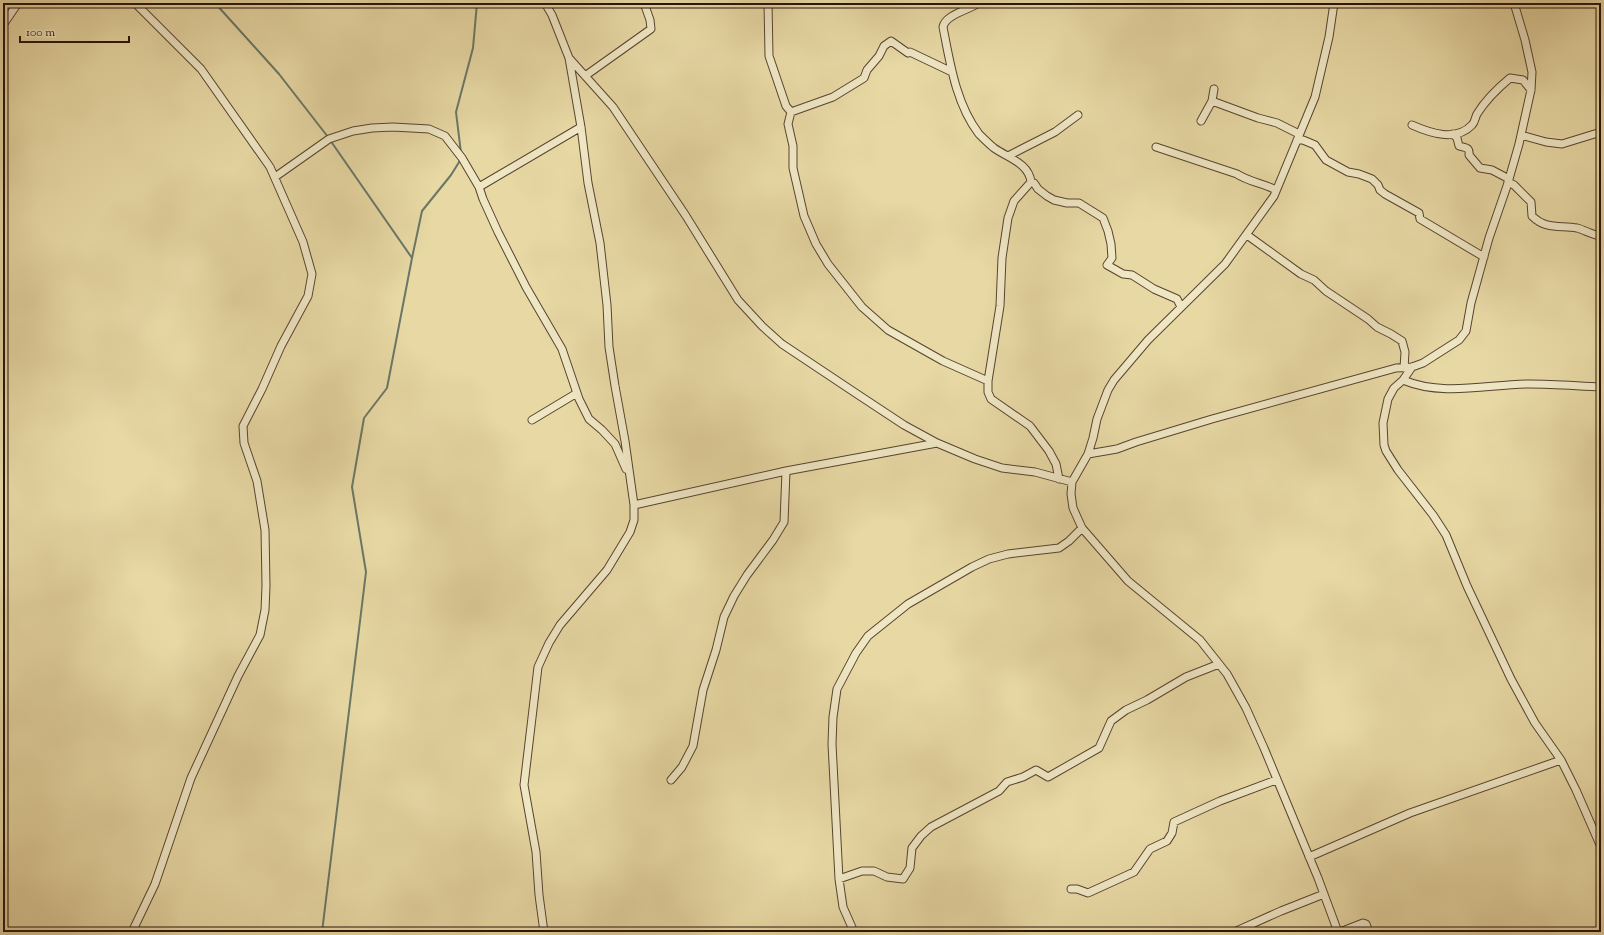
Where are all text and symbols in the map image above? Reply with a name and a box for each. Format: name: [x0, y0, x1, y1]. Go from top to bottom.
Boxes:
scale bar: [20, 18, 129, 44]
text: 100 m: [26, 24, 55, 42]

